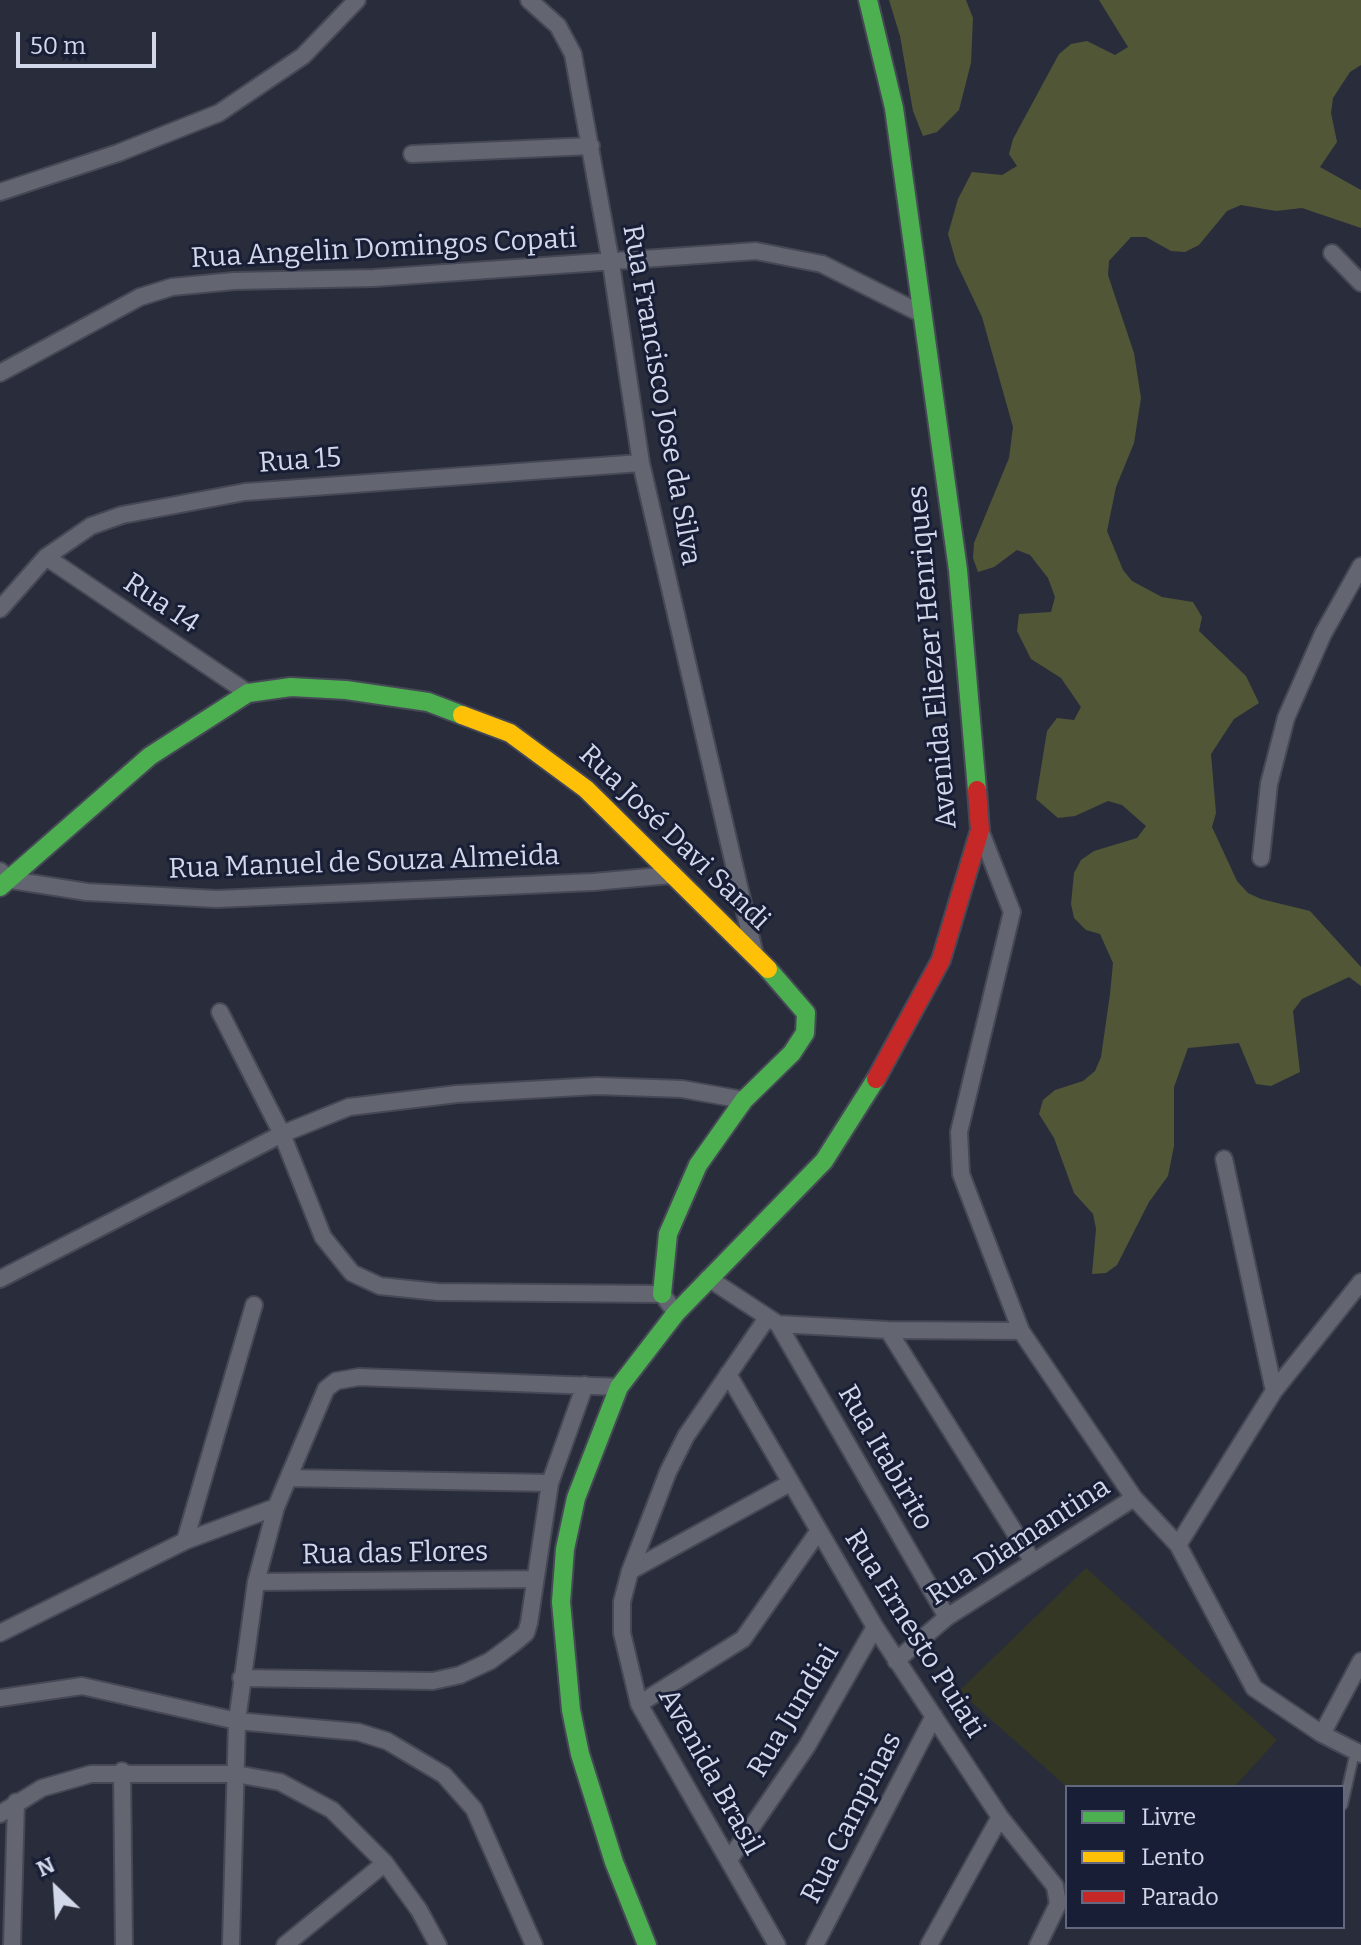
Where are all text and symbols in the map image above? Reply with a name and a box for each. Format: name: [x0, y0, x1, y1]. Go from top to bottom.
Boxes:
scale bar: [20, 16, 160, 66]
text: 50 m: [30, 32, 86, 60]
street label: Rua Angelin Domingos Copati: [190, 222, 578, 276]
street label: Rua Francisco Jose da Silva: [614, 222, 708, 568]
street label: Rua 15: [258, 441, 342, 481]
street label: Avenida Eliezer Henriques: [901, 484, 965, 830]
street label: Rua 14: [117, 567, 205, 641]
street label: Rua José Davi Sandi: [572, 738, 776, 938]
street label: Rua Manuel de Souza Almeida: [168, 839, 560, 887]
street label: Rua Itabirito: [830, 1379, 940, 1537]
street label: Rua Diamantina: [922, 1471, 1116, 1613]
street label: Rua Ernesto Puiati: [837, 1524, 991, 1744]
street label: Rua das Flores: [301, 1536, 489, 1572]
street label: Rua Jundiai: [741, 1639, 847, 1783]
street label: Avenida Brasil: [650, 1683, 770, 1861]
street label: Rua Campinas: [795, 1727, 909, 1909]
legend: [1065, 1785, 1345, 1929]
text: Livre: [1141, 1803, 1196, 1831]
text: Lento: [1141, 1843, 1204, 1871]
north arrow: [16, 1849, 96, 1929]
text: N: [32, 1851, 59, 1883]
text: Parado: [1141, 1883, 1219, 1911]

